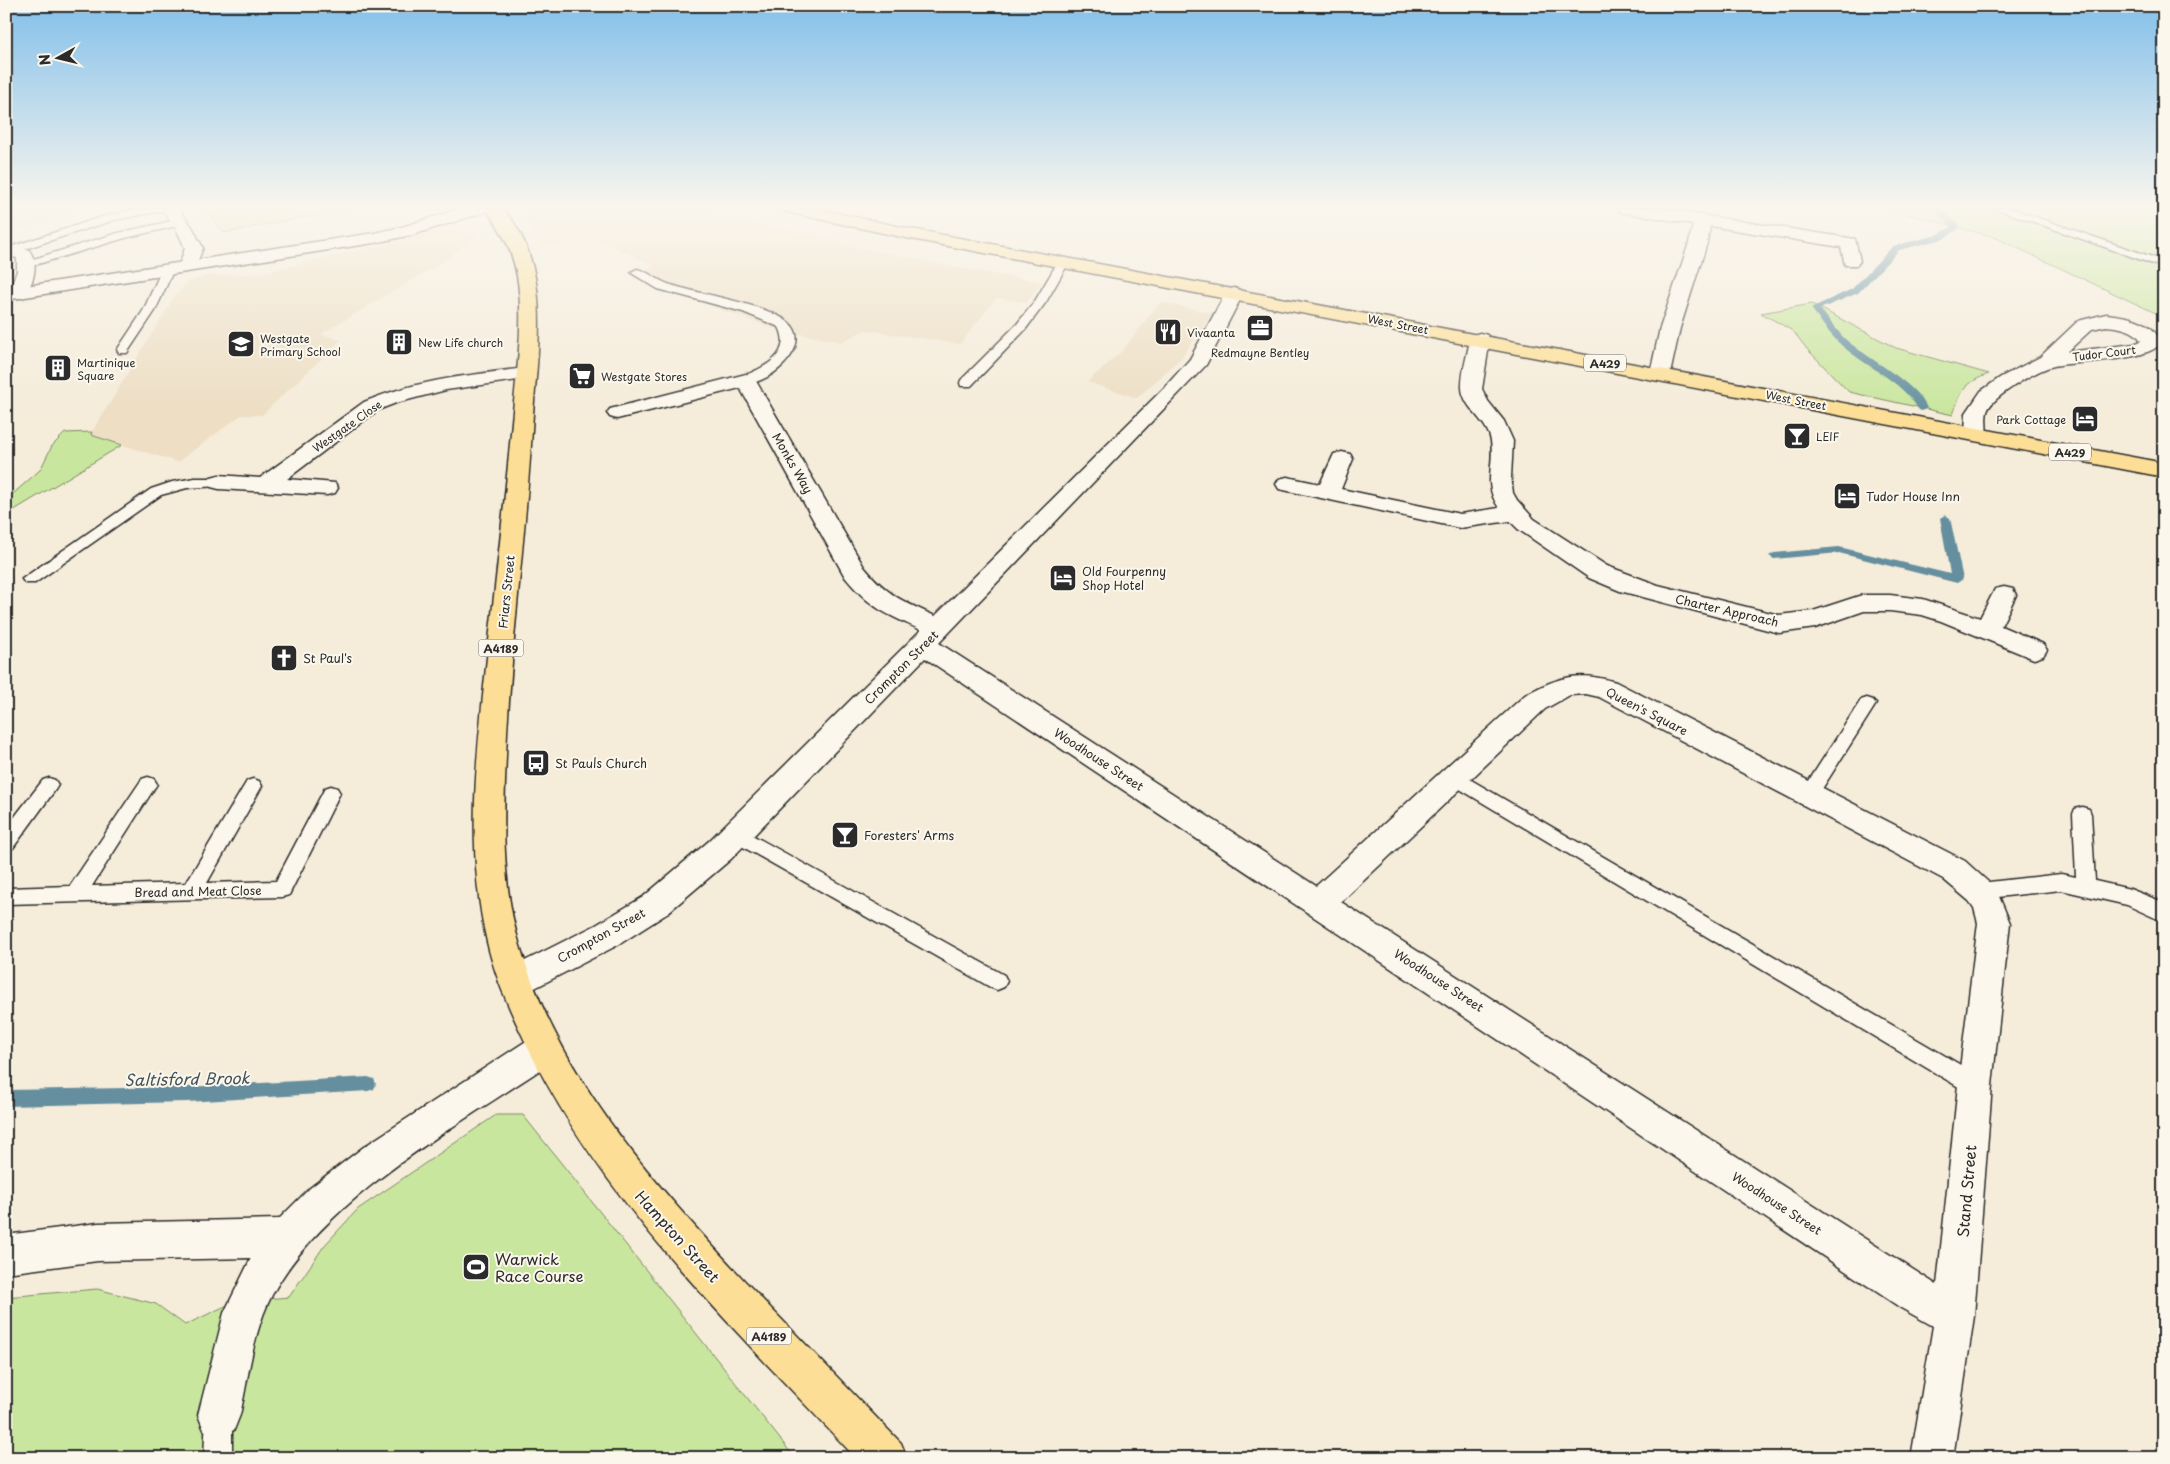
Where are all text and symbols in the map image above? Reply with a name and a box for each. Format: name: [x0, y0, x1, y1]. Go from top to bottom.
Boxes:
north arrow: [32, 32, 82, 82]
text: N: [33, 53, 56, 67]
street label: West Street: [1366, 310, 1430, 338]
office icon: Redmayne Bentley: [1245, 313, 1275, 343]
restaurant icon: Vivaanta: [1153, 317, 1183, 347]
place label: Vivaanta: [1187, 324, 1235, 341]
building icon: New Life church: [384, 327, 414, 357]
school or university icon: Westgate Primary School: [226, 329, 256, 359]
place label: Westgate Primary School: [260, 330, 341, 360]
place label: New Life church: [418, 334, 503, 351]
street label: Tudor Court: [2071, 341, 2137, 365]
place label: Redmayne Bentley: [1211, 344, 1309, 361]
building icon: Martinique Square: [43, 353, 73, 383]
place label: Martinique Square: [77, 354, 135, 384]
road number: A429: [1584, 354, 1626, 372]
supermarket icon: Westgate Stores: [567, 361, 597, 391]
place label: Westgate Stores: [601, 368, 687, 385]
street label: West Street: [1764, 386, 1828, 414]
street label: Westgate Close: [309, 396, 385, 456]
hotel icon: Park Cottage: [2070, 404, 2100, 434]
place label: Park Cottage: [1996, 411, 2066, 428]
bar icon: LEIF: [1782, 421, 1812, 451]
place label: LEIF: [1816, 428, 1840, 445]
street label: Monks Way: [768, 429, 818, 497]
road number: A429: [2049, 444, 2091, 461]
hotel icon: Tudor House Inn: [1832, 481, 1862, 511]
place label: Tudor House Inn: [1866, 487, 1960, 505]
street label: Friars Street: [493, 554, 519, 630]
place label: Old Fourpenny Shop Hotel: [1082, 562, 1166, 594]
hotel icon: Old Fourpenny Shop Hotel: [1048, 563, 1078, 593]
street label: Charter Approach: [1674, 589, 1780, 631]
street label: Crompton Street: [860, 626, 942, 708]
road number: A4189: [478, 640, 524, 656]
church icon: St Paul's: [269, 643, 299, 673]
place label: St Paul's: [303, 649, 353, 667]
street label: Queen's Square: [1603, 683, 1691, 739]
street label: Woodhouse Street: [1051, 723, 1148, 795]
bus stop icon: St Pauls Church: [521, 748, 551, 778]
place label: St Pauls Church: [555, 754, 647, 772]
bar icon: Foresters' Arms: [830, 820, 860, 850]
place label: Foresters' Arms: [864, 826, 955, 844]
street label: Bread and Meat Close: [134, 881, 262, 901]
street label: Crompton Street: [554, 903, 648, 967]
street label: Woodhouse Street: [1391, 944, 1488, 1016]
water label: Saltisford Brook: [124, 1065, 251, 1091]
street label: Stand Street: [1951, 1144, 1981, 1238]
street label: Woodhouse Street: [1729, 1167, 1826, 1239]
street label: Hampton Street: [630, 1185, 726, 1287]
place label: Warwick Race Course: [495, 1247, 583, 1287]
sports icon: Warwick Race Course: [461, 1252, 491, 1282]
road number: A4189: [746, 1328, 792, 1344]

